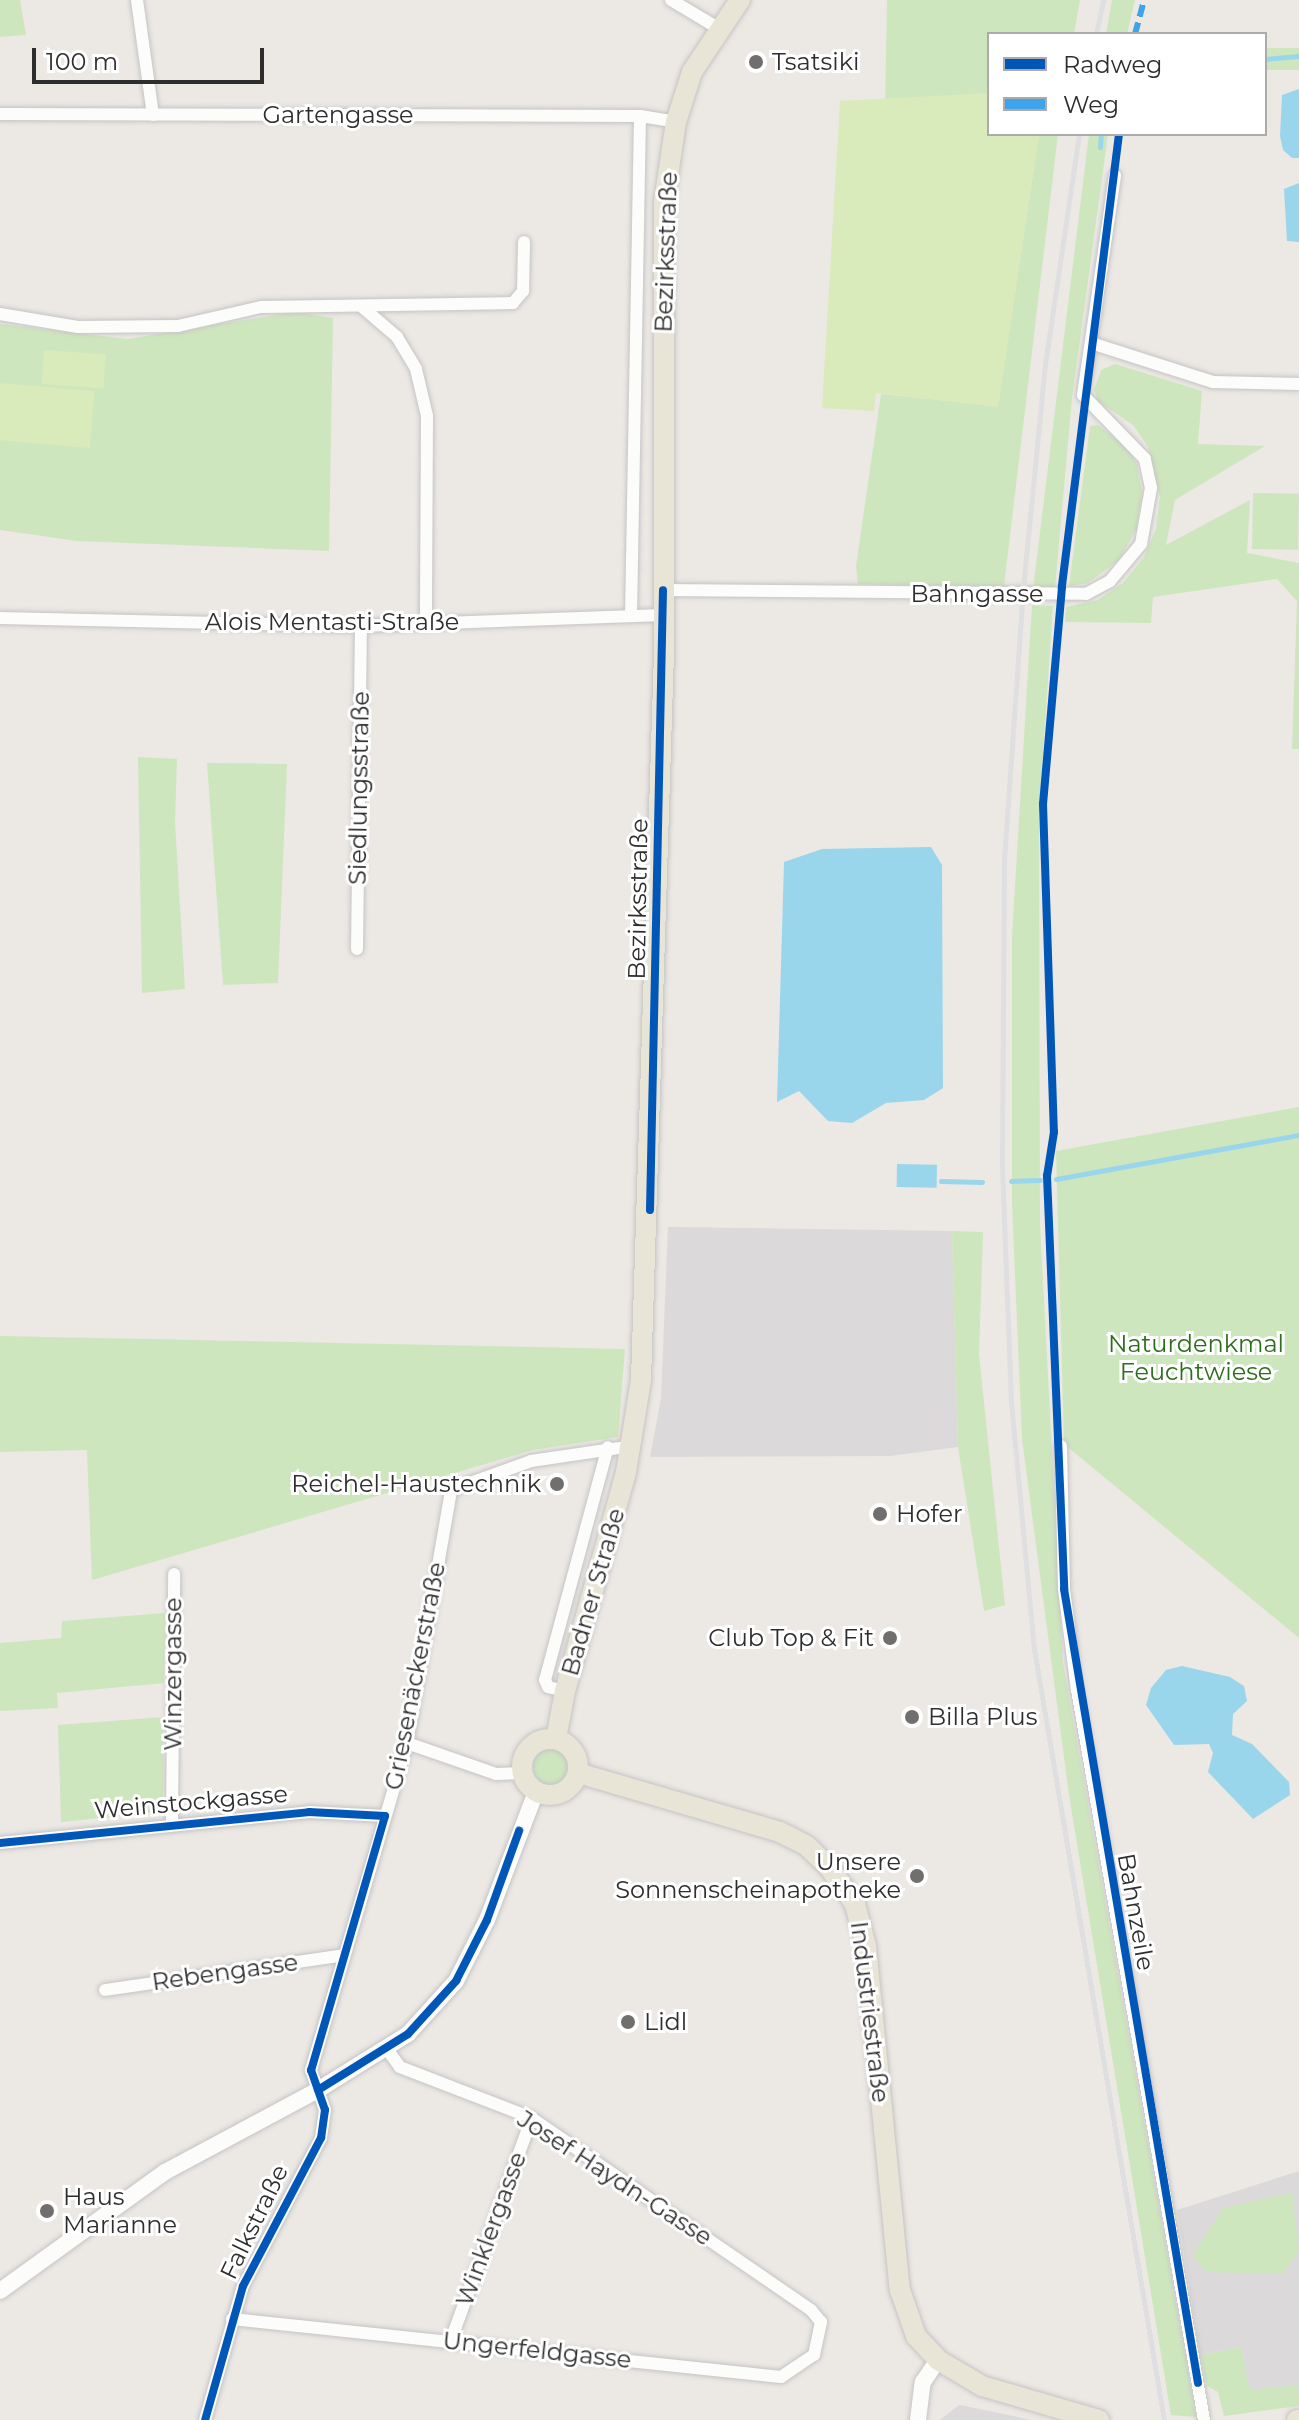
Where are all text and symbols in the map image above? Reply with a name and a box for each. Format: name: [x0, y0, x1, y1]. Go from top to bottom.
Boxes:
scale bar: [36, 32, 268, 82]
legend: [987, 32, 1267, 136]
text: 100 m: [46, 47, 118, 76]
place label: Tsatsiki: [772, 48, 859, 76]
text: Radweg: [1063, 50, 1162, 79]
marker: Tsatsiki: [747, 53, 765, 71]
text: Weg: [1063, 90, 1119, 119]
street label: Gartengasse: [262, 101, 414, 129]
street label: Bezirksstraße: [649, 171, 683, 333]
street label: Bahngasse: [910, 580, 1044, 608]
street label: Alois Mentasti-Straße: [205, 608, 459, 636]
street label: Siedlungsstraße: [343, 691, 375, 885]
street label: Bezirksstraße: [622, 818, 654, 980]
park label: Naturdenkmal Feuchtwiese: [1108, 1330, 1284, 1386]
place label: Reichel-Haustechnik: [291, 1470, 541, 1498]
marker: Reichel-Haustechnik: [548, 1475, 566, 1493]
place label: Hofer: [896, 1500, 963, 1528]
street label: Badner Straße: [555, 1505, 631, 1679]
marker: Hofer: [871, 1505, 889, 1523]
street label: Griesenäckerstraße: [379, 1560, 451, 1792]
street label: Winzergasse: [159, 1597, 187, 1751]
place label: Club Top & Fit: [708, 1624, 874, 1652]
marker: Club Top & Fit: [881, 1629, 899, 1647]
place label: Billa Plus: [928, 1703, 1037, 1731]
marker: Billa Plus: [903, 1708, 921, 1726]
street label: Weinstockgasse: [93, 1779, 289, 1825]
place label: Unsere Sonnenscheinapotheke: [615, 1848, 901, 1904]
street label: Bahnzeile: [1112, 1851, 1160, 1973]
marker: Unsere Sonnenscheinapotheke: [908, 1867, 926, 1885]
street label: Industriestraße: [845, 1920, 895, 2104]
street label: Rebengasse: [150, 1947, 300, 1997]
place label: Lidl: [644, 2008, 687, 2036]
marker: Lidl: [619, 2013, 637, 2031]
street label: Josef Haydn-Gasse: [512, 2104, 718, 2252]
street label: Winklergasse: [450, 2148, 532, 2310]
street label: Falkstraße: [214, 2160, 294, 2284]
place label: Haus Marianne: [63, 2183, 177, 2239]
marker: Haus Marianne: [38, 2202, 56, 2220]
street label: Ungerfeldgasse: [441, 2326, 633, 2374]

